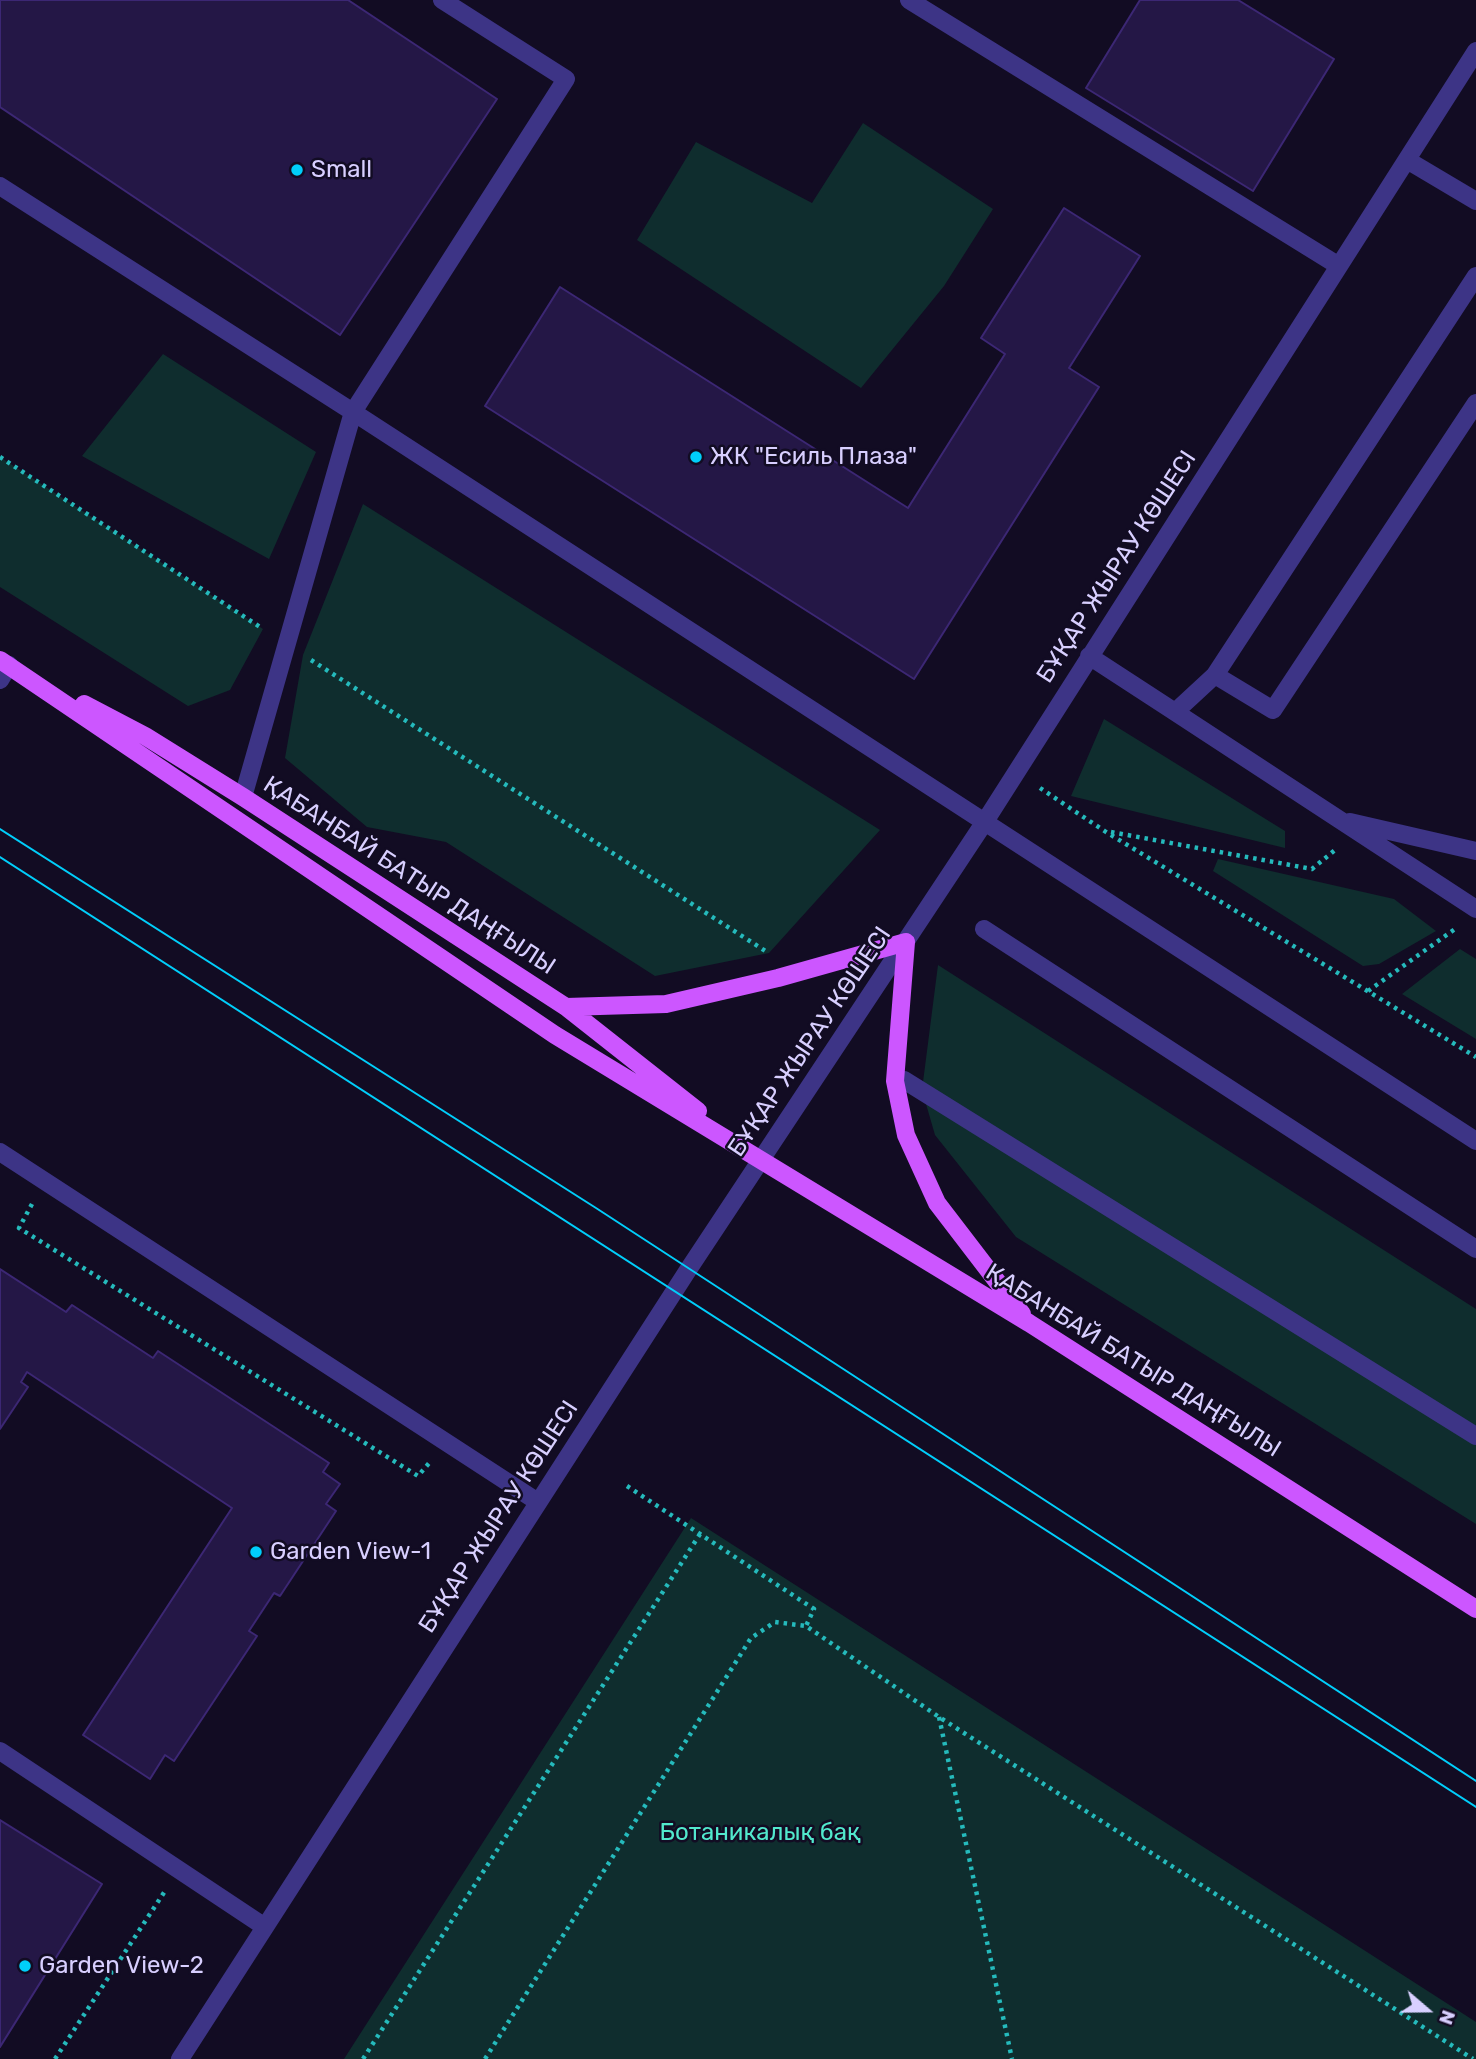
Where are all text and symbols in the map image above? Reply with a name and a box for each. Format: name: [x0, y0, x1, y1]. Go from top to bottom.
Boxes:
place label: Small: [311, 156, 372, 184]
marker: Small: [289, 162, 305, 178]
place label: ЖК "Есиль Плаза": [710, 443, 917, 471]
street label: БҰҚАР ЖЫРАУ КӨШЕСІ: [1031, 446, 1203, 688]
marker: ЖК "Есиль Плаза": [688, 449, 704, 465]
street label: ҚАБАНБАЙ БАТЫР ДАҢҒЫЛЫ: [258, 771, 560, 981]
street label: БҰҚАР ЖЫРАУ КӨШЕСІ: [722, 922, 898, 1162]
street label: ҚАБАНБАЙ БАТЫР ДАҢҒЫЛЫ: [980, 1258, 1286, 1464]
street label: БҰҚАР ЖЫРАУ КӨШЕСІ: [413, 1396, 585, 1638]
place label: Garden View-1: [270, 1538, 431, 1566]
marker: Garden View-1: [248, 1544, 264, 1560]
park label: Ботаникалық бақ: [660, 1819, 860, 1847]
place label: Garden View-2: [39, 1952, 204, 1980]
marker: Garden View-2: [17, 1958, 33, 1974]
north arrow: [1392, 1975, 1462, 2045]
text: N: [1434, 2007, 1460, 2028]

